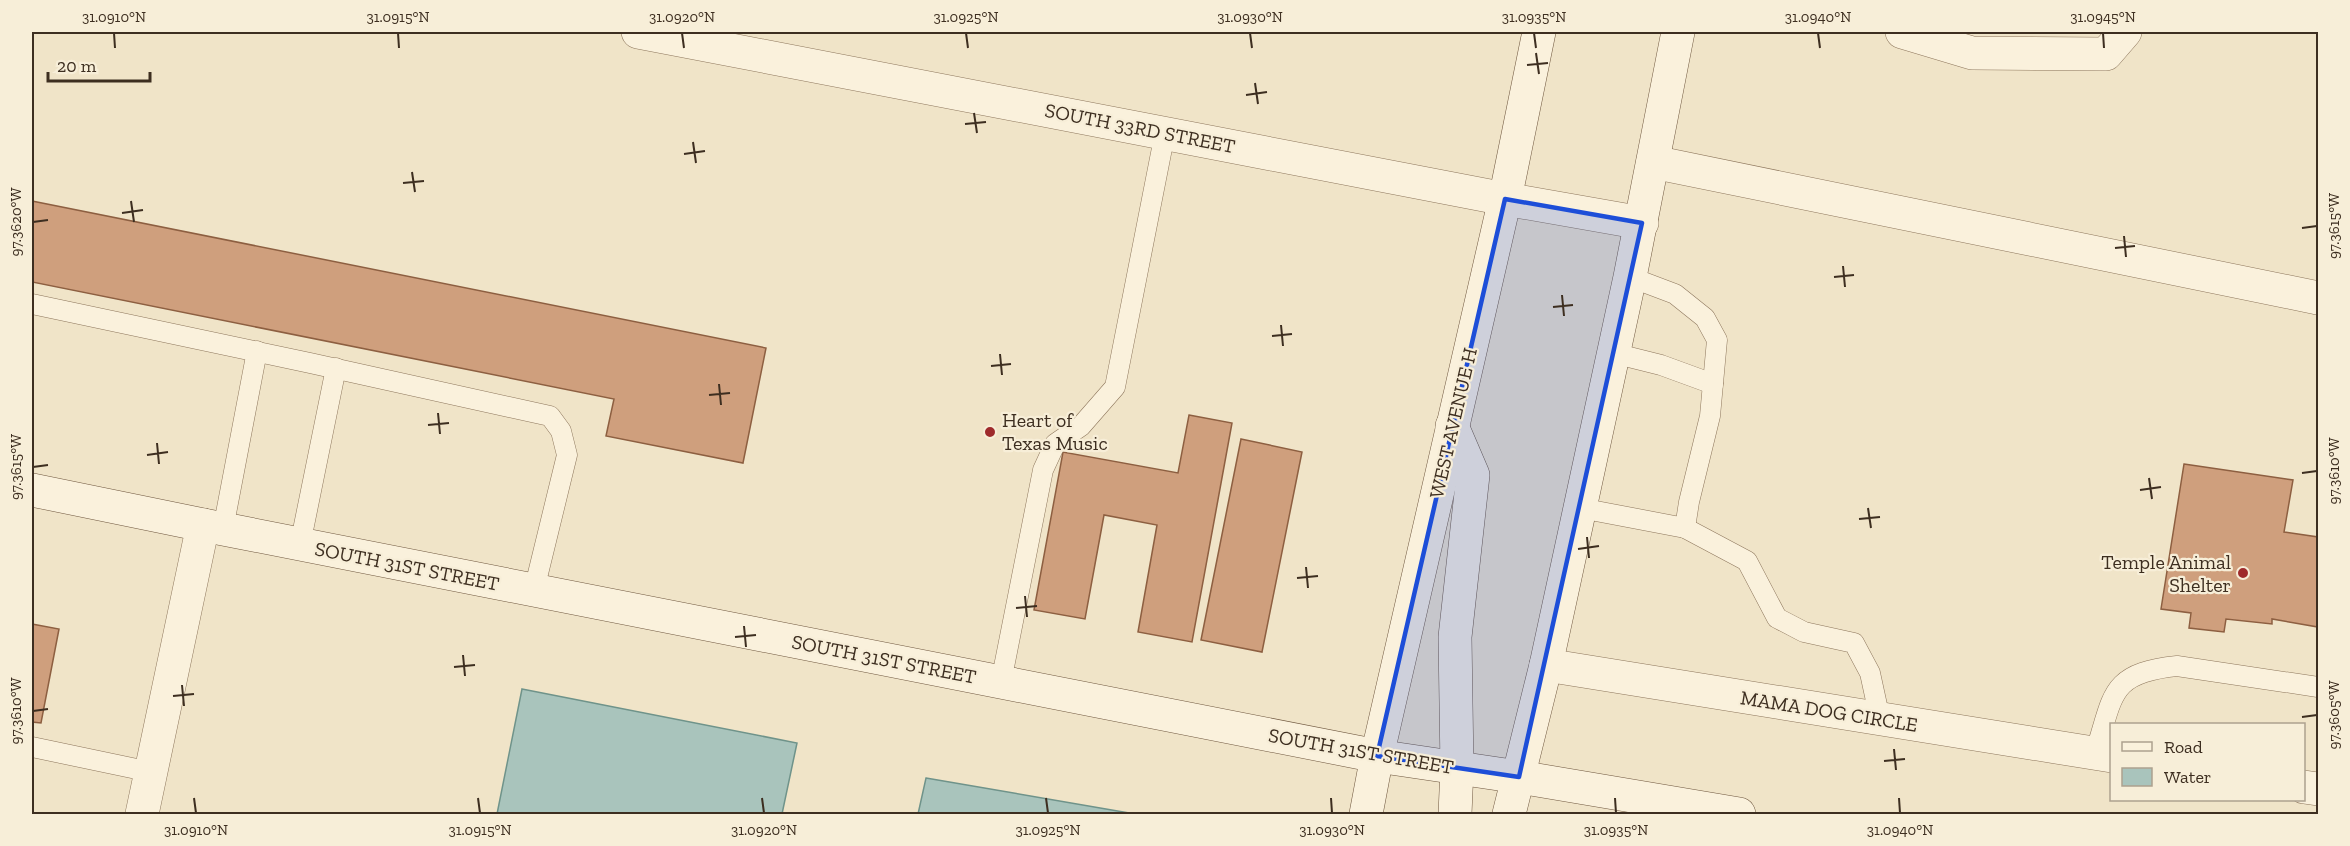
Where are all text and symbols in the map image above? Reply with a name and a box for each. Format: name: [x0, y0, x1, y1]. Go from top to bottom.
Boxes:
text: 31.0910°N: [82, 8, 146, 26]
text: 31.0915°N: [366, 8, 430, 26]
text: 31.0920°N: [649, 8, 715, 26]
text: 31.0925°N: [933, 8, 999, 26]
text: 31.0930°N: [1217, 8, 1283, 26]
text: 31.0935°N: [1502, 8, 1566, 26]
text: 31.0940°N: [1785, 8, 1851, 26]
text: 31.0945°N: [2070, 8, 2136, 26]
scale bar: [48, 45, 150, 83]
text: 20 m: [57, 55, 97, 77]
street label: SOUTH 33RD STREET: [1043, 98, 1237, 158]
text: 97.3620°W: [7, 187, 25, 257]
text: 97.3615°W: [2325, 193, 2343, 259]
street label: WEST AVENUE H: [1424, 345, 1482, 501]
place label: Heart of Texas Music: [1002, 408, 1108, 455]
marker: Heart of Texas Music: [983, 425, 997, 439]
text: 97.3615°W: [7, 434, 25, 500]
text: 97.3610°W: [2325, 437, 2343, 505]
street label: SOUTH 31ST STREET: [313, 536, 501, 596]
place label: Temple Animal Shelter: [2101, 550, 2231, 597]
marker: Temple Animal Shelter: [2236, 566, 2250, 580]
street label: SOUTH 31ST STREET: [790, 629, 978, 689]
text: 97.3610°W: [7, 677, 25, 745]
text: 97.3605°W: [2325, 680, 2343, 750]
street label: MAMA DOG CIRCLE: [1739, 685, 1919, 737]
street label: SOUTH 31ST STREET: [1267, 723, 1455, 779]
legend: [2110, 723, 2305, 801]
text: Road: [2164, 736, 2203, 758]
text: Water: [2164, 766, 2211, 788]
text: 31.0910°N: [164, 821, 228, 839]
text: 31.0915°N: [448, 821, 512, 839]
text: 31.0920°N: [731, 821, 797, 839]
text: 31.0925°N: [1015, 821, 1081, 839]
text: 31.0930°N: [1299, 821, 1365, 839]
text: 31.0935°N: [1584, 821, 1648, 839]
text: 31.0940°N: [1867, 821, 1933, 839]

